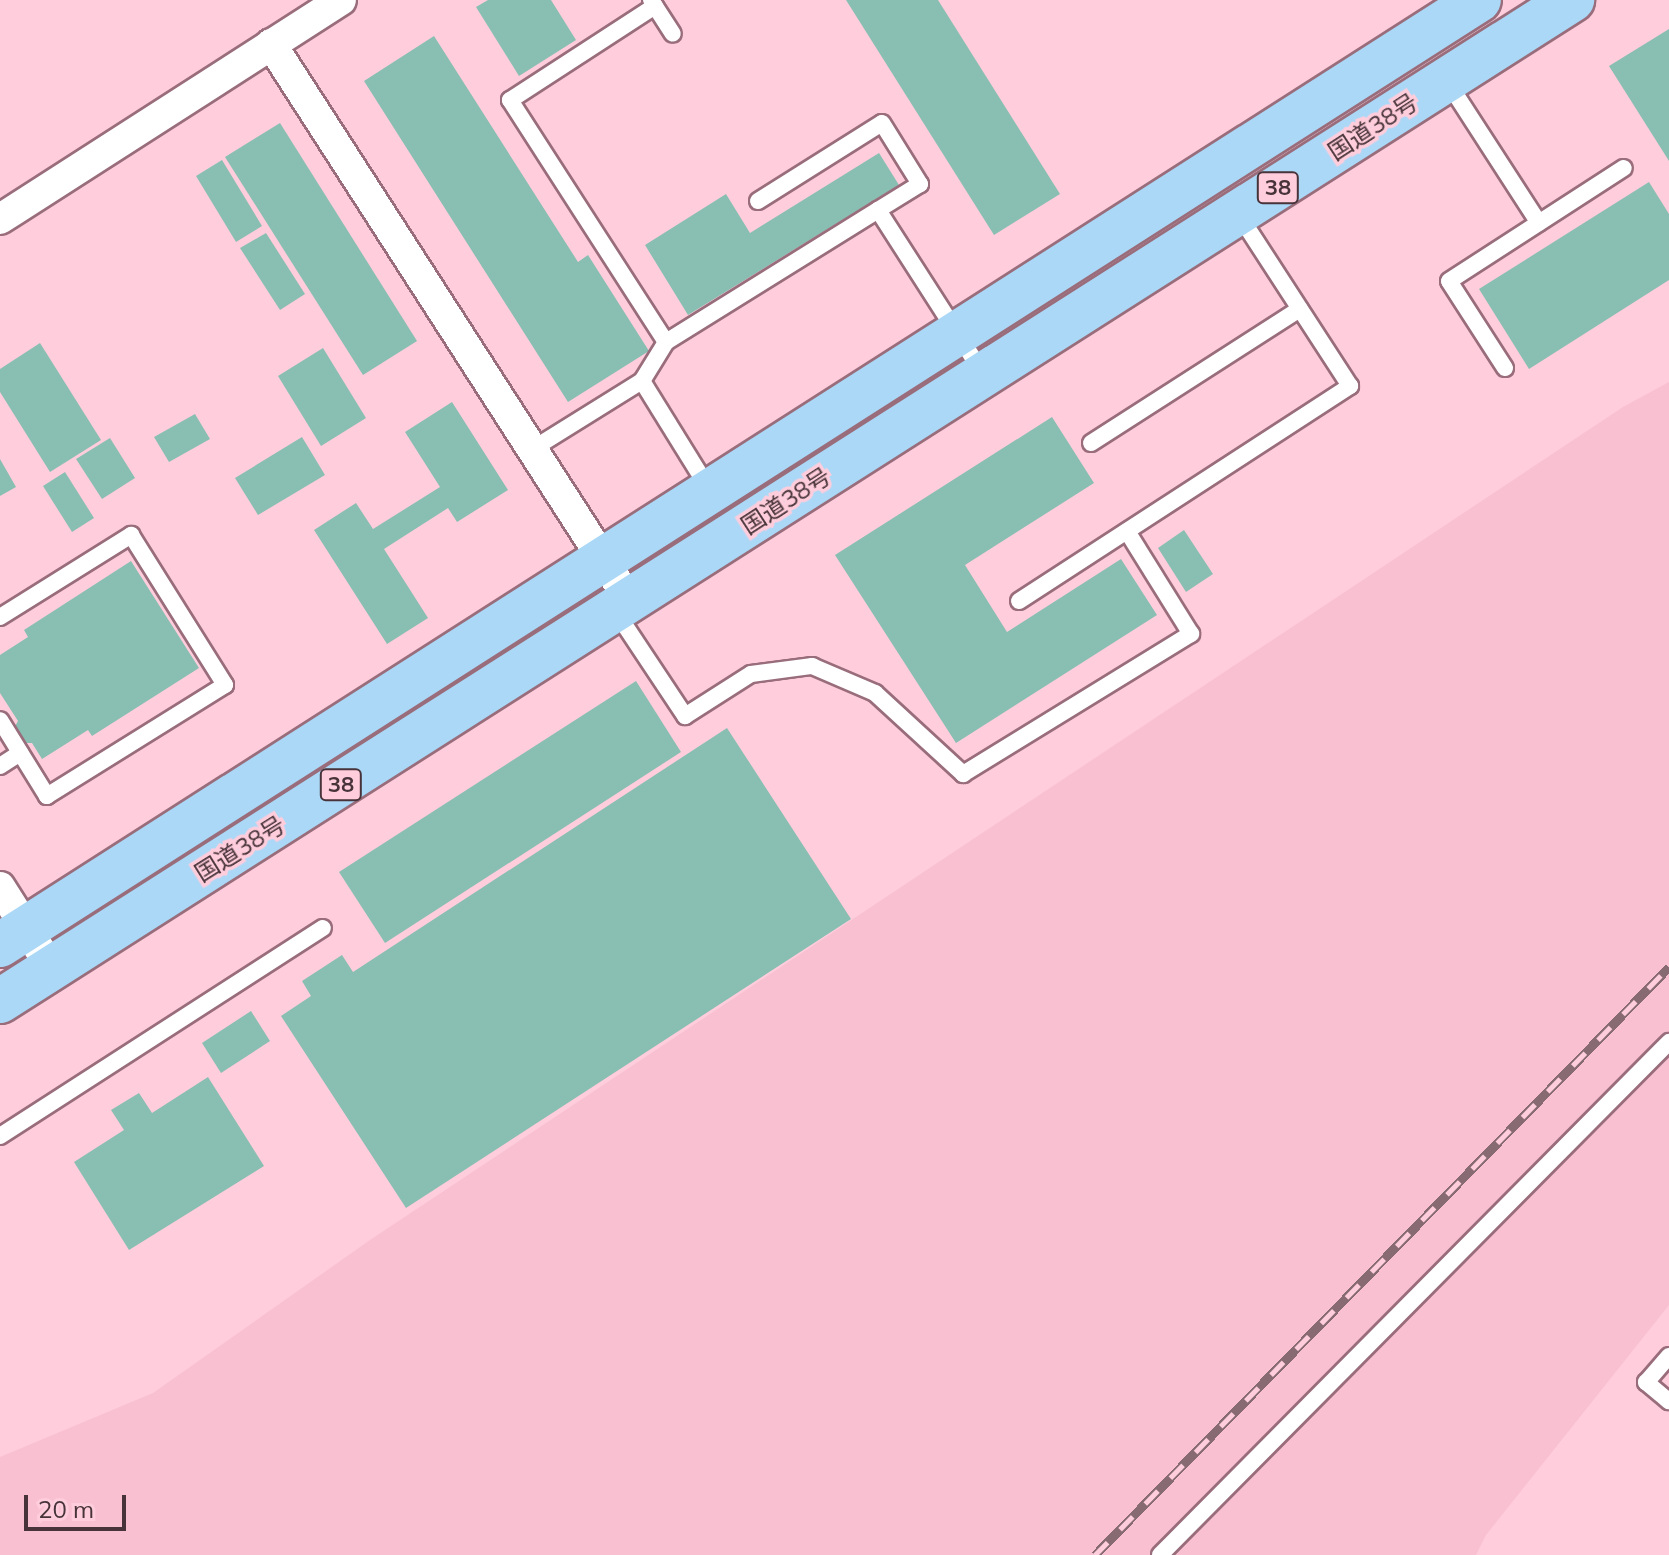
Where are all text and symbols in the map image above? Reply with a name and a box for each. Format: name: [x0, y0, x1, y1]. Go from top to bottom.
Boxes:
street label: 国道38号: [1323, 87, 1423, 167]
road number: 38: [1256, 170, 1300, 206]
street label: 国道38号: [736, 461, 836, 541]
road number: 38: [319, 767, 363, 803]
street label: 国道38号: [190, 810, 290, 888]
scale bar: [28, 1479, 130, 1529]
text: 20 m: [38, 1494, 94, 1524]

